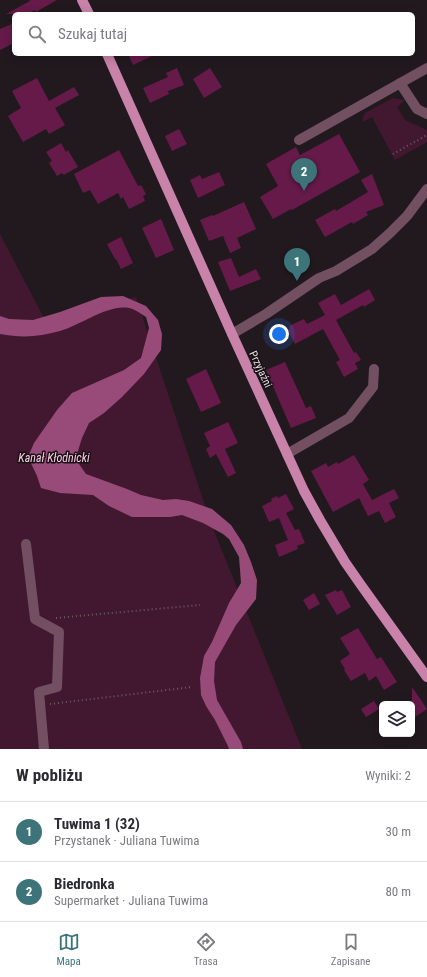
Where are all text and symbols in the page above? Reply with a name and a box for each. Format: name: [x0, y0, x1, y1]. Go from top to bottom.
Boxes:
search box: [12, 12, 415, 56]
icon: search: [26, 23, 48, 45]
text: Szukaj tutaj: [58, 25, 127, 43]
pin: 2: [291, 158, 317, 191]
pin: 1: [284, 248, 310, 281]
your location: [269, 324, 289, 344]
street label: Przyjaźni: [246, 349, 275, 390]
water label: Kanał Kłodnicki: [18, 451, 90, 465]
map controls: [379, 701, 415, 737]
button: layers: [379, 701, 415, 737]
text: W pobliżu: [16, 765, 83, 785]
text: Wyniki: 2: [365, 768, 411, 783]
text: Tuwima 1 (32): [54, 815, 140, 833]
text: 1: [26, 824, 32, 839]
text: 30 m: [385, 824, 411, 839]
text: Przystanek · Juliana Tuwima: [54, 833, 200, 848]
text: Biedronka: [54, 875, 115, 893]
text: 2: [26, 884, 32, 899]
text: 80 m: [385, 884, 411, 899]
text: Supermarket · Juliana Tuwima: [54, 893, 208, 908]
tab: Mapa: [56, 931, 81, 968]
tab: Trasa: [194, 931, 218, 968]
tab: Zapisane: [331, 931, 371, 968]

